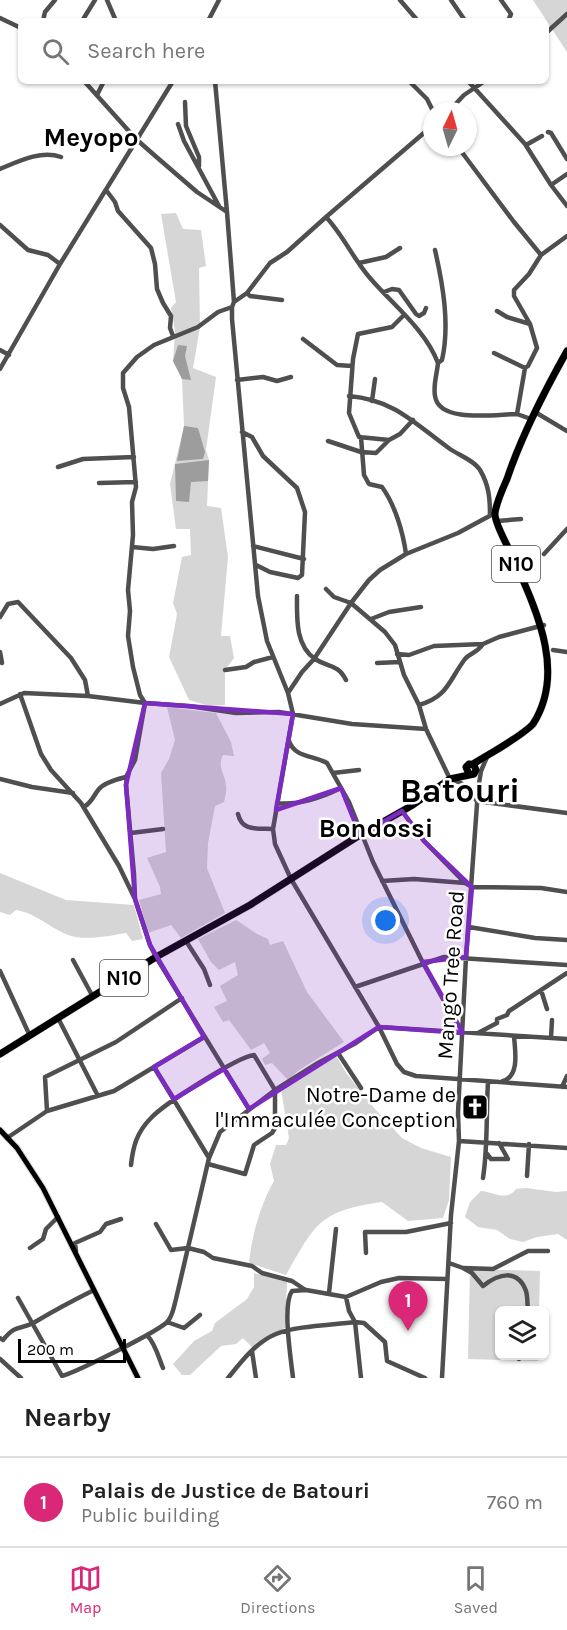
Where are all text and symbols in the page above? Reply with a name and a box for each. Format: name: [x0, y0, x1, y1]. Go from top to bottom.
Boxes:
search box: [18, 18, 549, 84]
icon: search: [39, 35, 72, 68]
text: Search here: [87, 38, 205, 64]
north arrow: [423, 102, 477, 156]
district label: Meyopo: [44, 122, 138, 153]
road number: N10: [492, 546, 540, 582]
district label: Batouri: [400, 771, 520, 811]
district label: Bondossi: [319, 813, 433, 844]
street label: Mango Tree Road: [432, 890, 470, 1061]
your location: [371, 906, 400, 935]
road number: N10: [100, 960, 148, 996]
place label: Notre-Dame de l'Immaculée Conception: [214, 1082, 456, 1133]
church icon: Notre-Dame de l'Immaculée Conception: [460, 1092, 490, 1122]
pin: 1: [388, 1282, 428, 1331]
map controls: [495, 1306, 549, 1360]
button: layers: [495, 1306, 549, 1360]
scale bar: [18, 1336, 126, 1364]
text: 200 m: [27, 1340, 74, 1359]
text: Nearby: [24, 1402, 111, 1433]
text: Palais de Justice de Batouri: [81, 1478, 370, 1504]
text: 1: [40, 1491, 47, 1514]
text: 760 m: [487, 1491, 543, 1514]
text: Public building: [81, 1504, 219, 1527]
tab: Map: [69, 1562, 102, 1617]
tab: Directions: [240, 1562, 315, 1617]
tab: Saved: [454, 1562, 498, 1617]

